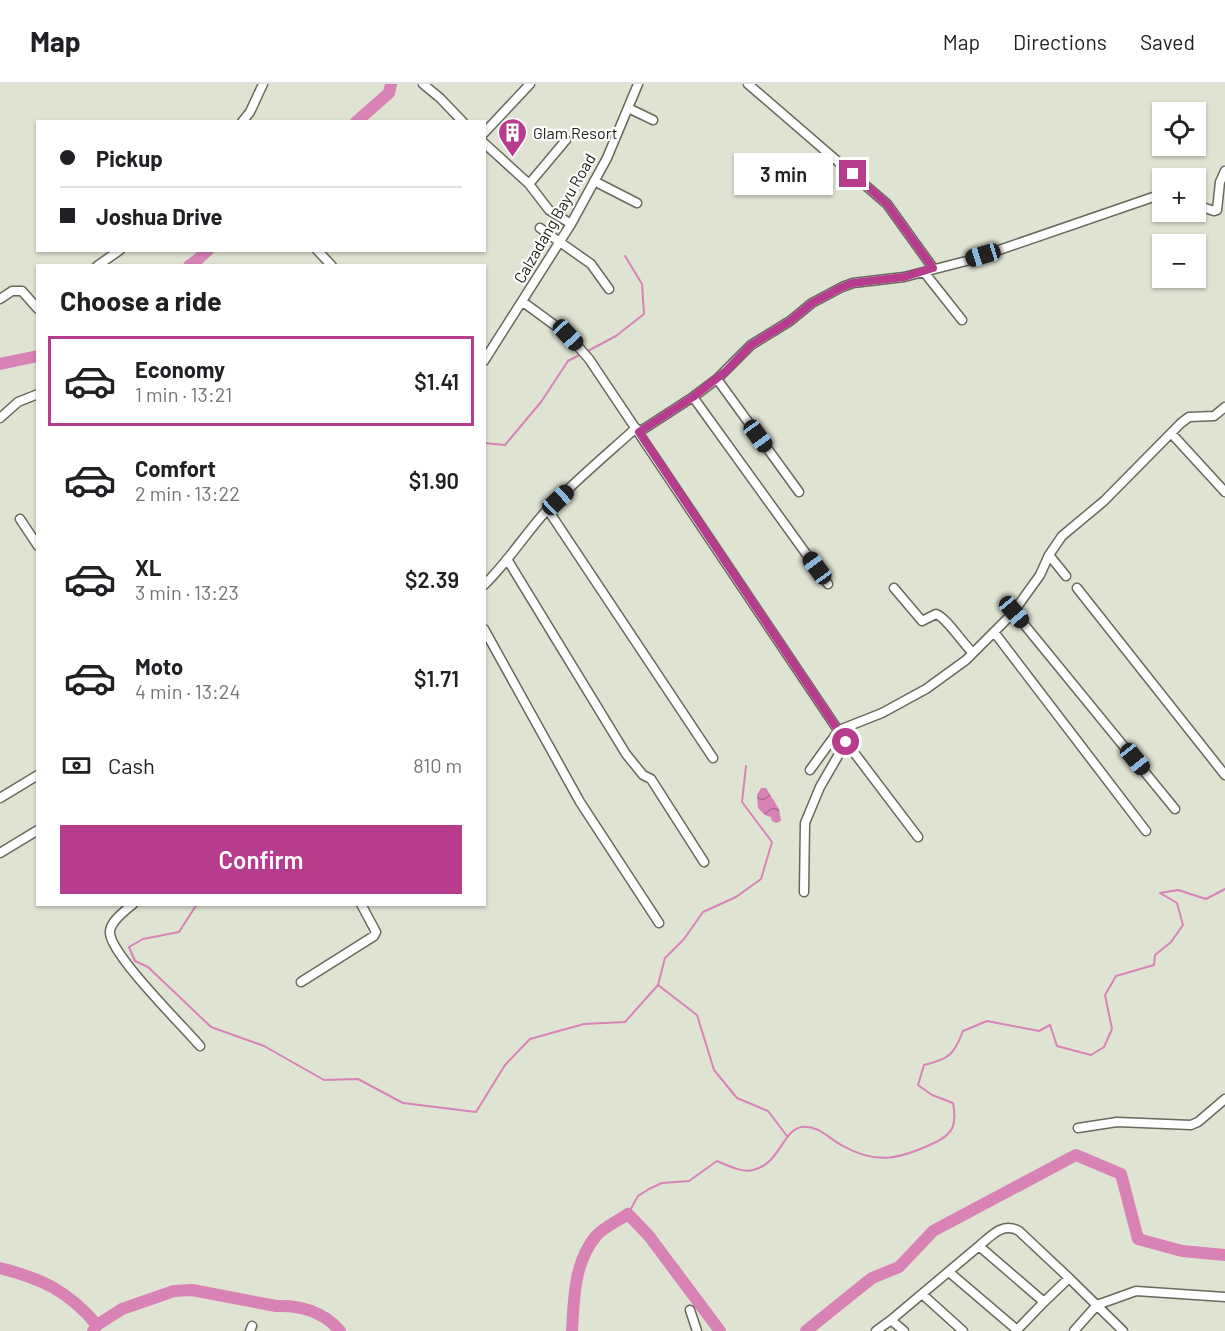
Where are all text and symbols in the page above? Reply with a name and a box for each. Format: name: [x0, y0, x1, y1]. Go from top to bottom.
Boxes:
text: Map: [30, 24, 81, 58]
text: Map: [943, 29, 980, 54]
text: Directions: [1013, 29, 1107, 54]
text: Saved: [1140, 29, 1195, 54]
map controls: [1152, 102, 1206, 288]
button: locate: [1152, 102, 1206, 156]
building icon: Glam Resort: [496, 116, 528, 158]
place label: Glam Resort: [533, 123, 618, 142]
text: Pickup: [96, 145, 163, 171]
street label: Calzadang Bayu Road: [509, 150, 599, 286]
callout: 3 min: [733, 153, 832, 195]
route end: [839, 160, 866, 187]
text: 3 min: [760, 162, 807, 186]
button: +: [1152, 168, 1206, 222]
text: Joshua Drive: [96, 203, 223, 229]
button: −: [1152, 234, 1206, 288]
car: [963, 241, 1003, 269]
text: Choose a ride: [60, 284, 222, 316]
car: [549, 316, 587, 354]
icon: car: [63, 354, 117, 408]
text: Economy: [135, 356, 225, 382]
text: $1.41: [414, 368, 459, 394]
text: 1 min · 13:21: [135, 382, 232, 406]
car: [740, 416, 776, 456]
icon: car: [63, 453, 117, 507]
text: Comfort: [135, 455, 216, 481]
text: $1.90: [409, 467, 459, 493]
text: 2 min · 13:22: [135, 481, 240, 505]
car: [539, 481, 577, 519]
car: [799, 548, 835, 588]
icon: car: [63, 552, 117, 606]
text: XL: [135, 554, 161, 580]
text: $2.39: [405, 566, 459, 592]
text: 3 min · 13:23: [135, 580, 239, 604]
car: [996, 592, 1032, 632]
icon: car: [63, 651, 117, 705]
text: Moto: [135, 653, 183, 679]
text: $1.71: [414, 665, 459, 691]
text: 4 min · 13:24: [135, 679, 240, 703]
route start: [832, 728, 859, 755]
car: [1117, 739, 1153, 779]
icon: cash: [60, 749, 93, 782]
text: Cash: [108, 752, 155, 778]
text: 810 m: [413, 753, 462, 777]
button: Confirm: [60, 825, 462, 894]

